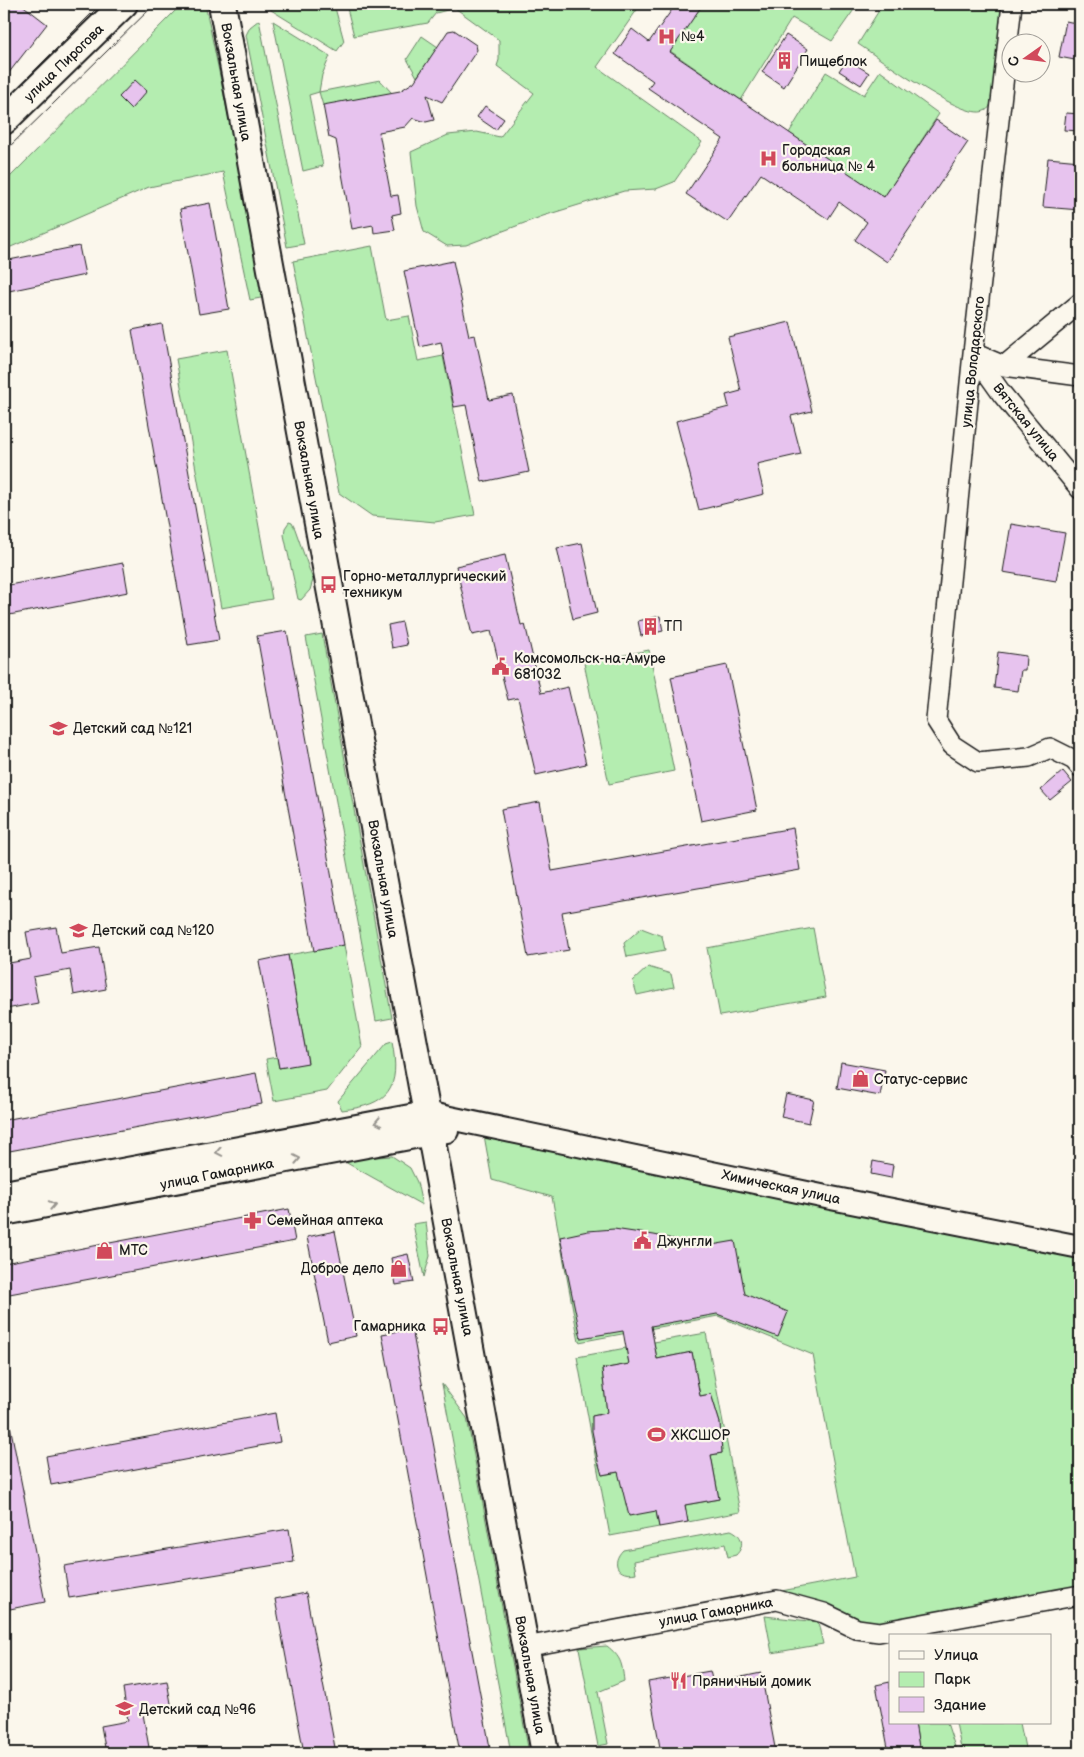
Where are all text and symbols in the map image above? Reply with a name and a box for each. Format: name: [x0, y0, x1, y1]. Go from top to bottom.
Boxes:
street label: улица Пирогова: [21, 20, 108, 105]
street label: Вокзальная улица: [217, 21, 255, 143]
hospital icon: №4: [657, 26, 677, 46]
place label: №4: [681, 28, 705, 45]
north arrow: [1002, 32, 1052, 82]
building icon: Пищеблок: [775, 51, 795, 71]
place label: Пищеблок: [799, 53, 868, 70]
text: С: [1004, 54, 1023, 68]
place label: Городская больница № 4: [782, 142, 876, 175]
hospital icon: Городская больница № 4: [758, 148, 778, 168]
street label: улица Володарского: [958, 295, 988, 429]
street label: Вятская улица: [989, 380, 1063, 465]
street label: Вокзальная улица: [290, 419, 328, 541]
place label: Горно-металлургический техникум: [343, 568, 507, 601]
bus stop icon: Горно-металлургический техникум: [319, 574, 339, 594]
building icon: ТП: [640, 616, 660, 636]
place label: ТП: [664, 618, 683, 635]
place label: Комсомольск-на-Амуре 681032: [514, 650, 666, 683]
public building icon: Комсомольск-на-Амуре 681032: [490, 656, 510, 676]
school or university icon: Детский сад №121: [49, 718, 69, 738]
place label: Детский сад №121: [73, 720, 192, 737]
street label: Вокзальная улица: [364, 818, 402, 940]
school or university icon: Детский сад №120: [68, 920, 88, 940]
place label: Детский сад №120: [92, 922, 214, 939]
shop icon: Статус-сервис: [850, 1069, 870, 1089]
place label: Статус-сервис: [874, 1071, 968, 1088]
one-way arrow: [374, 1116, 383, 1127]
one-way arrow: [214, 1146, 223, 1157]
one-way arrow: [293, 1154, 302, 1164]
street label: улица Гамарника: [159, 1155, 276, 1193]
street label: Химическая улица: [720, 1166, 843, 1208]
one-way arrow: [47, 1200, 56, 1210]
pharmacy icon: Семейная аптека: [243, 1210, 263, 1230]
place label: Семейная аптека: [267, 1212, 384, 1229]
street label: Вокзальная улица: [437, 1216, 477, 1338]
public building icon: Джунгли: [633, 1231, 653, 1251]
place label: Джунгли: [657, 1233, 712, 1250]
shop icon: МТС: [95, 1240, 115, 1260]
place label: МТС: [119, 1242, 148, 1259]
shop icon: Доброе дело: [388, 1258, 408, 1278]
place label: Доброе дело: [301, 1260, 384, 1277]
bus stop icon: Гамарника: [430, 1316, 450, 1336]
place label: Гамарника: [353, 1318, 427, 1335]
sports icon: ХКСШОР: [647, 1425, 667, 1445]
place label: ХКСШОР: [671, 1427, 730, 1444]
street label: улица Гамарника: [658, 1594, 775, 1630]
street label: Вокзальная улица: [511, 1614, 549, 1736]
legend: [889, 1634, 1052, 1724]
text: Улица: [934, 1646, 979, 1665]
text: Парк: [934, 1670, 971, 1689]
restaurant icon: Пряничный домик: [668, 1671, 688, 1691]
place label: Пряничный домик: [692, 1673, 812, 1690]
text: Здание: [934, 1696, 986, 1715]
school or university icon: Детский сад №96: [115, 1699, 135, 1719]
place label: Детский сад №96: [139, 1701, 256, 1718]

